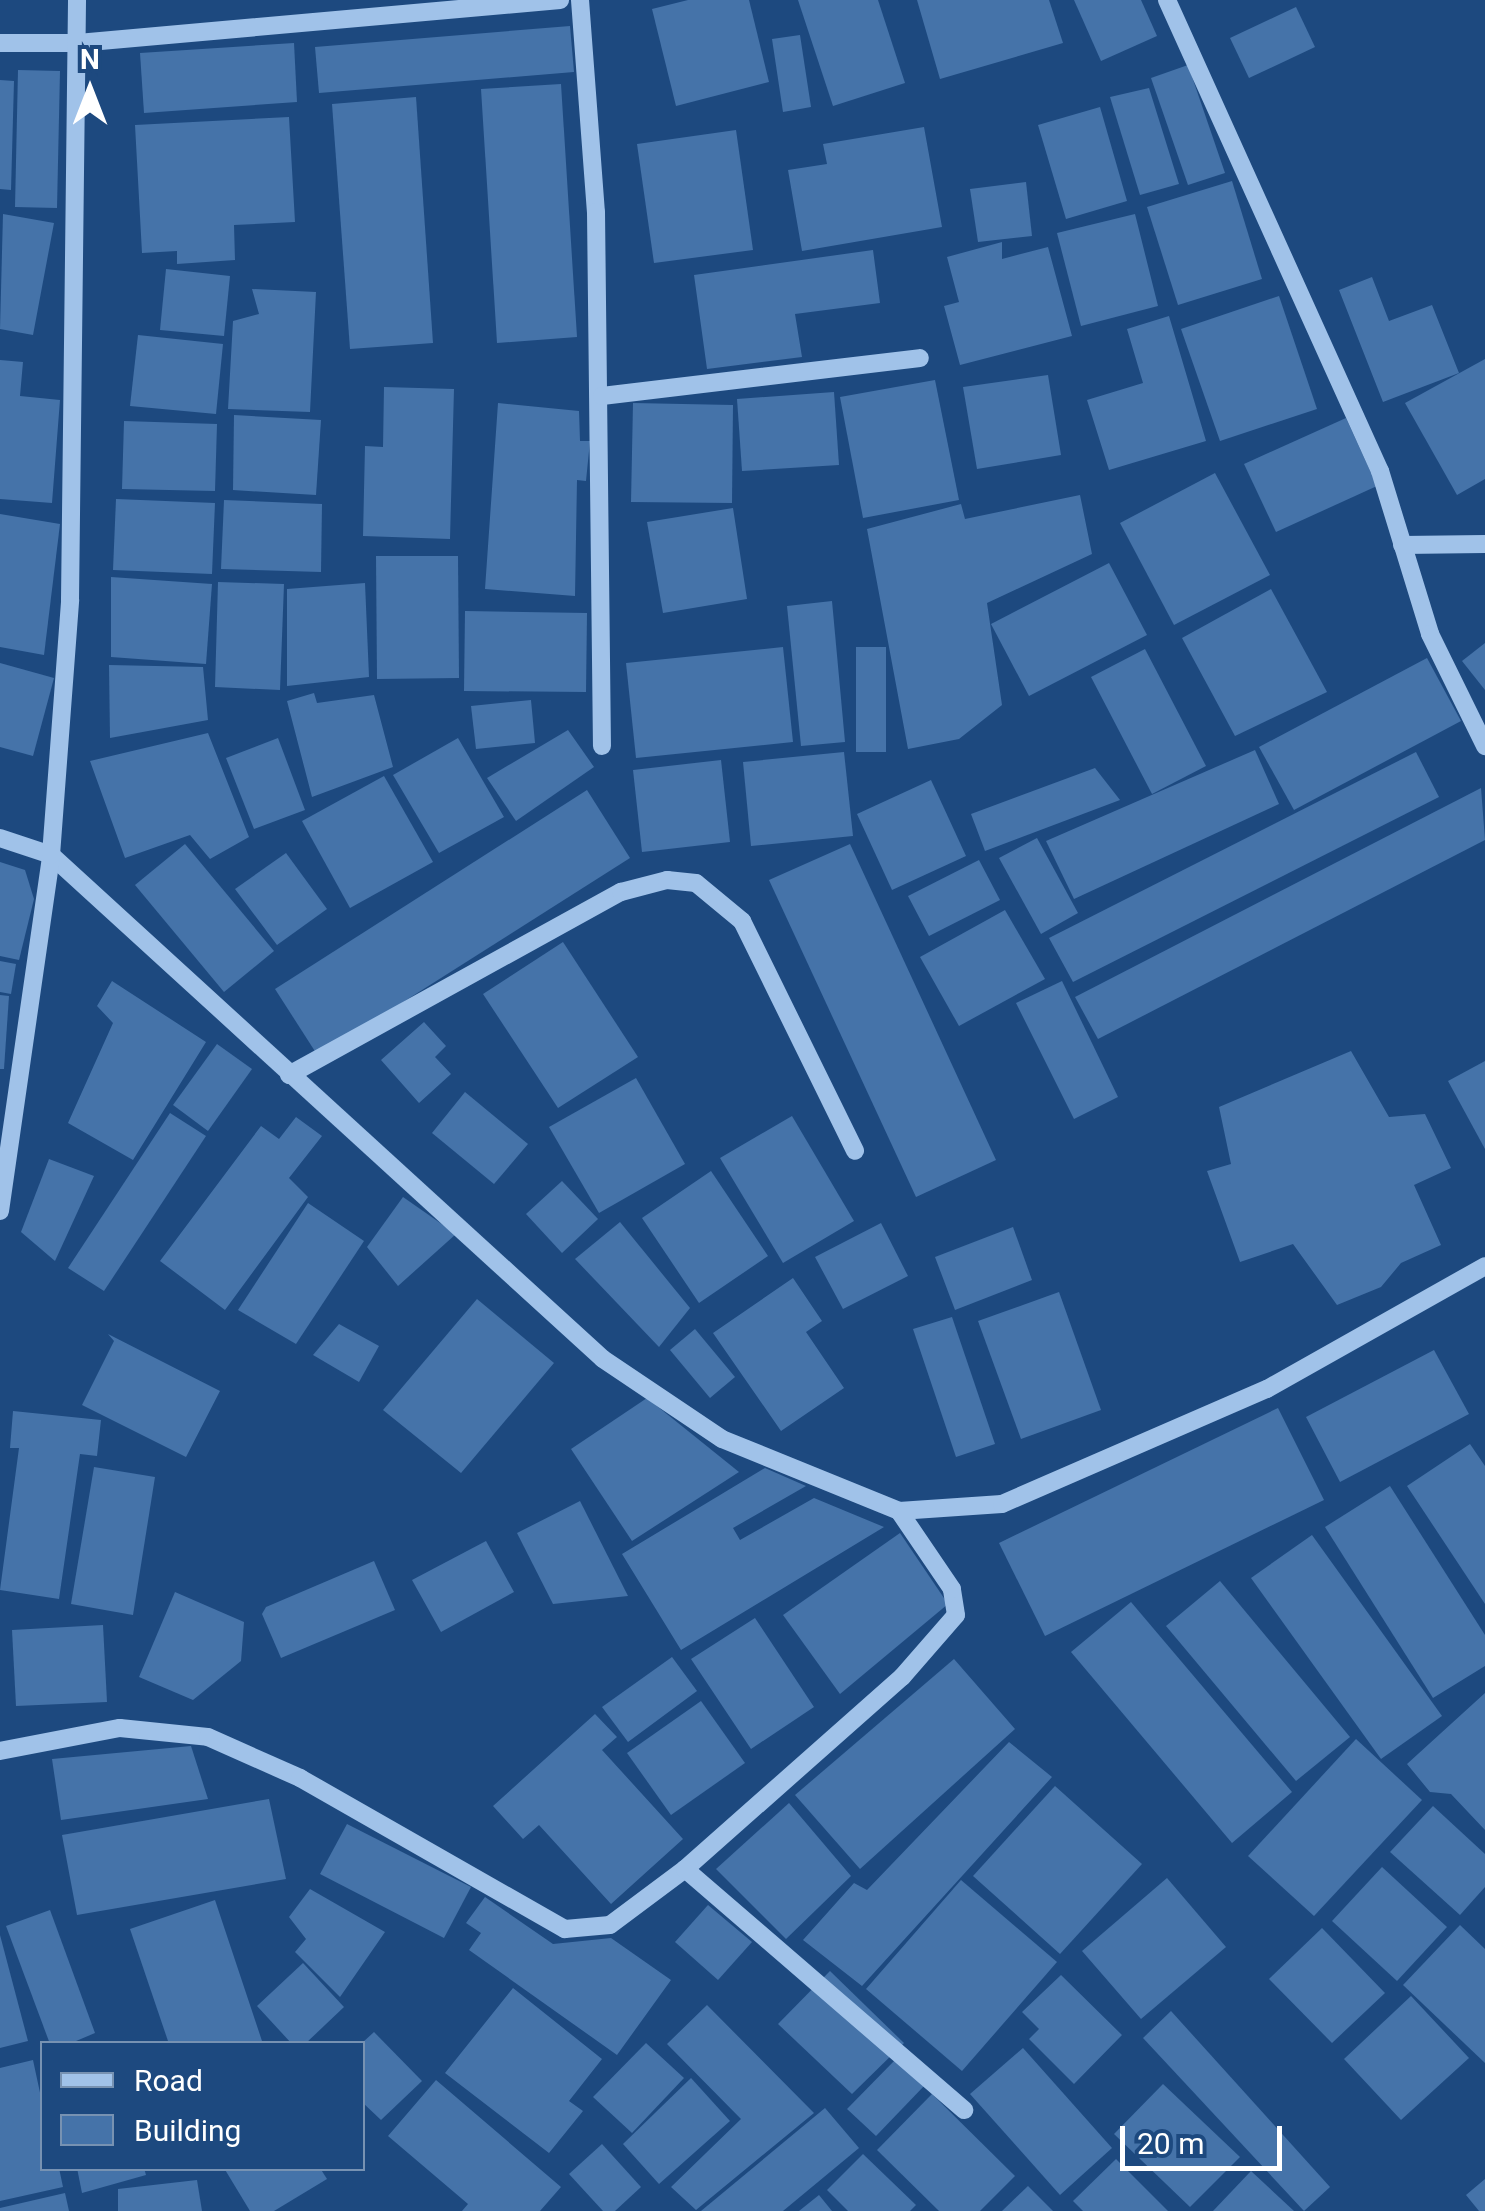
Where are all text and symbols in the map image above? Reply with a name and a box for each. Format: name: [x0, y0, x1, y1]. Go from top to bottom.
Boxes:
north arrow: [40, 40, 140, 140]
text: N: [80, 43, 100, 76]
legend: [40, 2041, 365, 2171]
text: Road: [134, 2063, 203, 2098]
scale bar: [1125, 2106, 1288, 2168]
text: Building: [134, 2113, 241, 2148]
text: 20 m: [1137, 2126, 1204, 2161]

